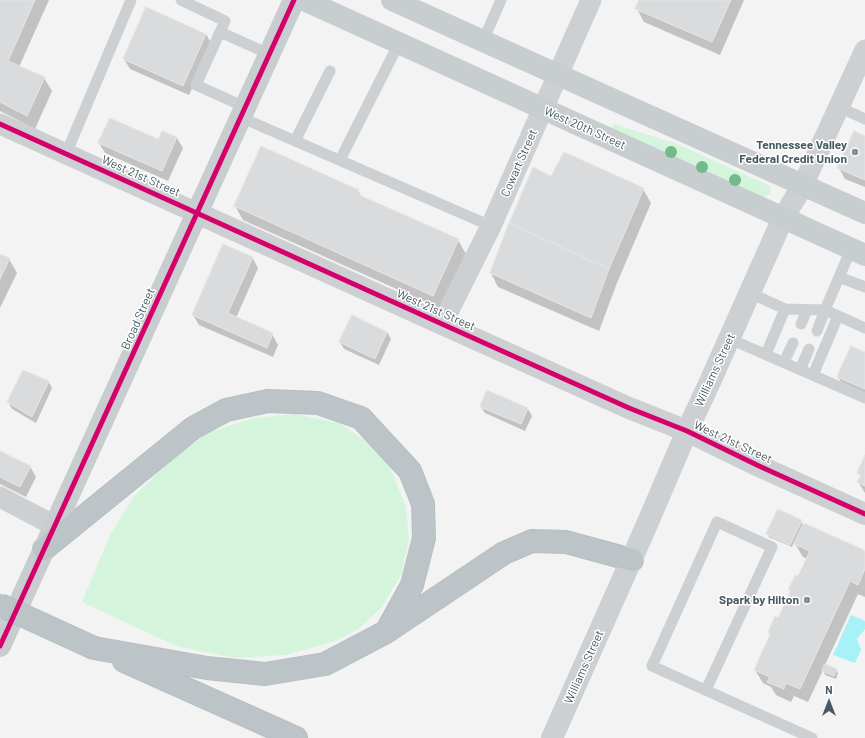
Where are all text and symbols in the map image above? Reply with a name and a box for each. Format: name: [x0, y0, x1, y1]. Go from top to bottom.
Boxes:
street label: West 20th Street: [542, 104, 628, 152]
street label: Cowart Street: [498, 127, 540, 199]
place label: Tennessee Valley Federal Credit Union: [739, 138, 847, 166]
marker: Tennessee Valley Federal Credit Union: [850, 147, 860, 157]
street label: West 21st Street: [99, 152, 183, 200]
street label: Broad Street: [118, 286, 158, 352]
street label: West 21st Street: [394, 286, 478, 334]
street label: Williams Street: [692, 331, 738, 409]
street label: West 21st Street: [692, 418, 774, 466]
place label: Spark by Hilton: [719, 593, 799, 607]
marker: Spark by Hilton: [802, 595, 812, 605]
street label: Williams Street: [561, 628, 607, 706]
north arrow: [809, 682, 849, 722]
text: N: [825, 683, 833, 696]

